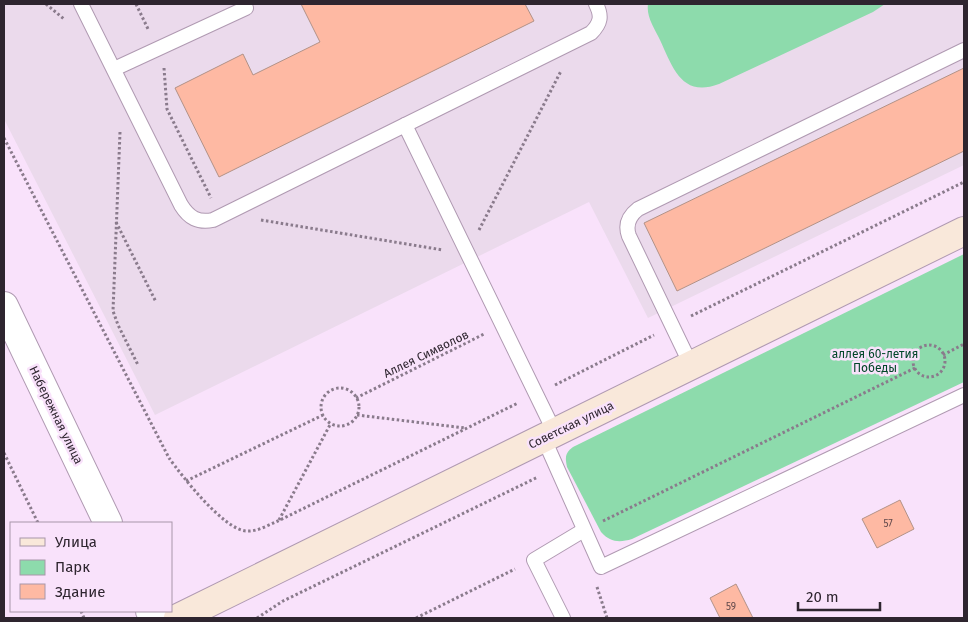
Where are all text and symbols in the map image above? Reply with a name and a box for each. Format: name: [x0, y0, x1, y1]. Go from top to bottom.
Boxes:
street label: Аллея Символов: [381, 327, 471, 381]
park label: аллея 60-летия Победы: [832, 347, 918, 375]
street label: Набережная улица: [26, 364, 86, 466]
street label: Советская улица: [526, 398, 616, 452]
house number: 57: [883, 518, 893, 530]
legend: [10, 522, 172, 612]
text: Улица: [55, 533, 97, 551]
text: Парк: [55, 558, 90, 576]
scale bar: [798, 580, 880, 612]
text: Здание: [55, 583, 105, 601]
text: 20 m: [806, 588, 839, 606]
house number: 59: [726, 601, 736, 613]

